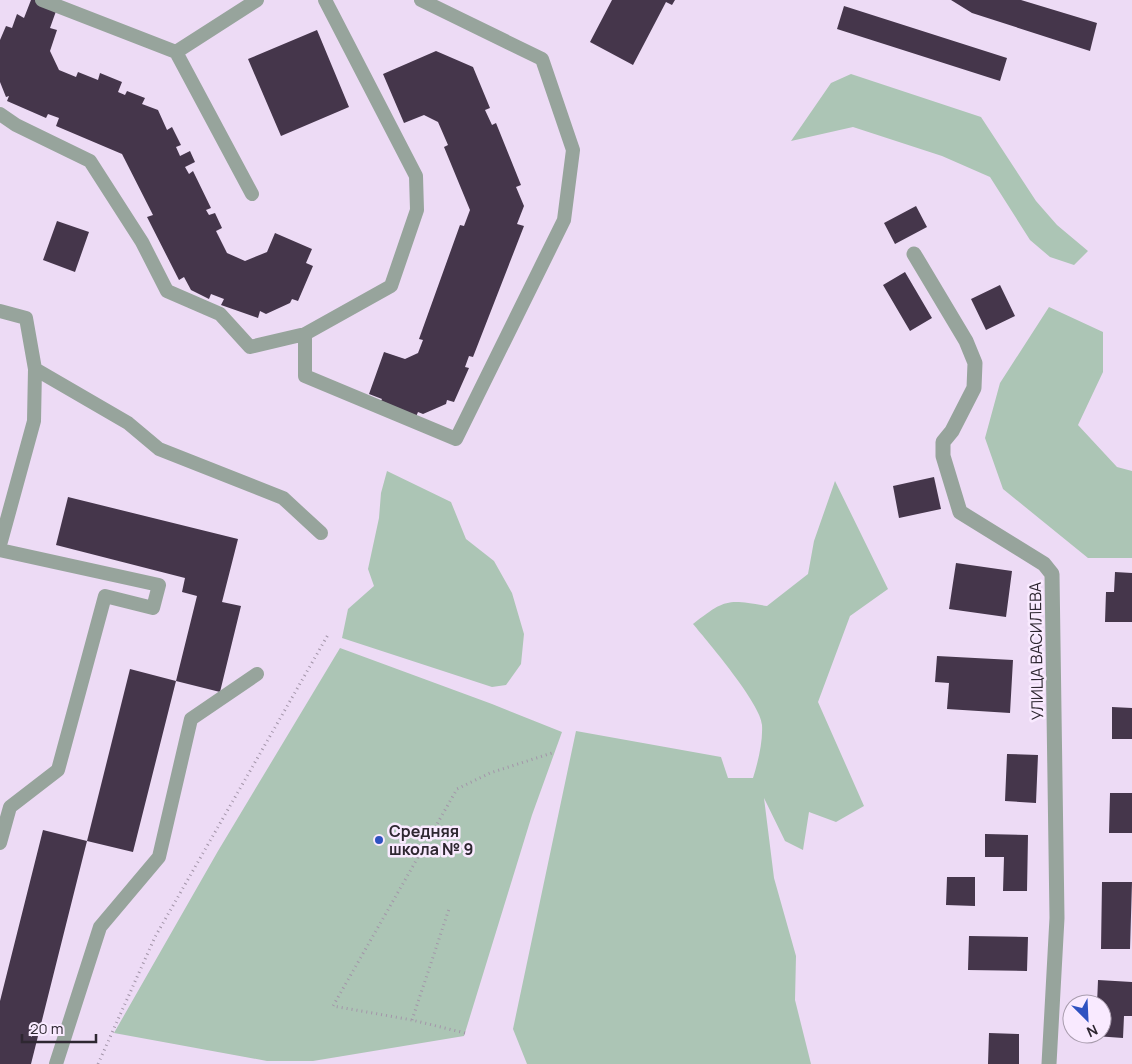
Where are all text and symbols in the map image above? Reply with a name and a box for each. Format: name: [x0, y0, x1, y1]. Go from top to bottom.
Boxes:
street label: УЛИЦА ВАСИЛЕВА: [1024, 582, 1048, 720]
place label: Средняя школа № 9: [389, 820, 473, 860]
marker: Средняя школа № 9: [373, 834, 385, 846]
north arrow: [1062, 994, 1112, 1044]
scale bar: [22, 1012, 96, 1044]
text: 20 m: [30, 1018, 63, 1039]
text: N: [1084, 1021, 1101, 1042]

